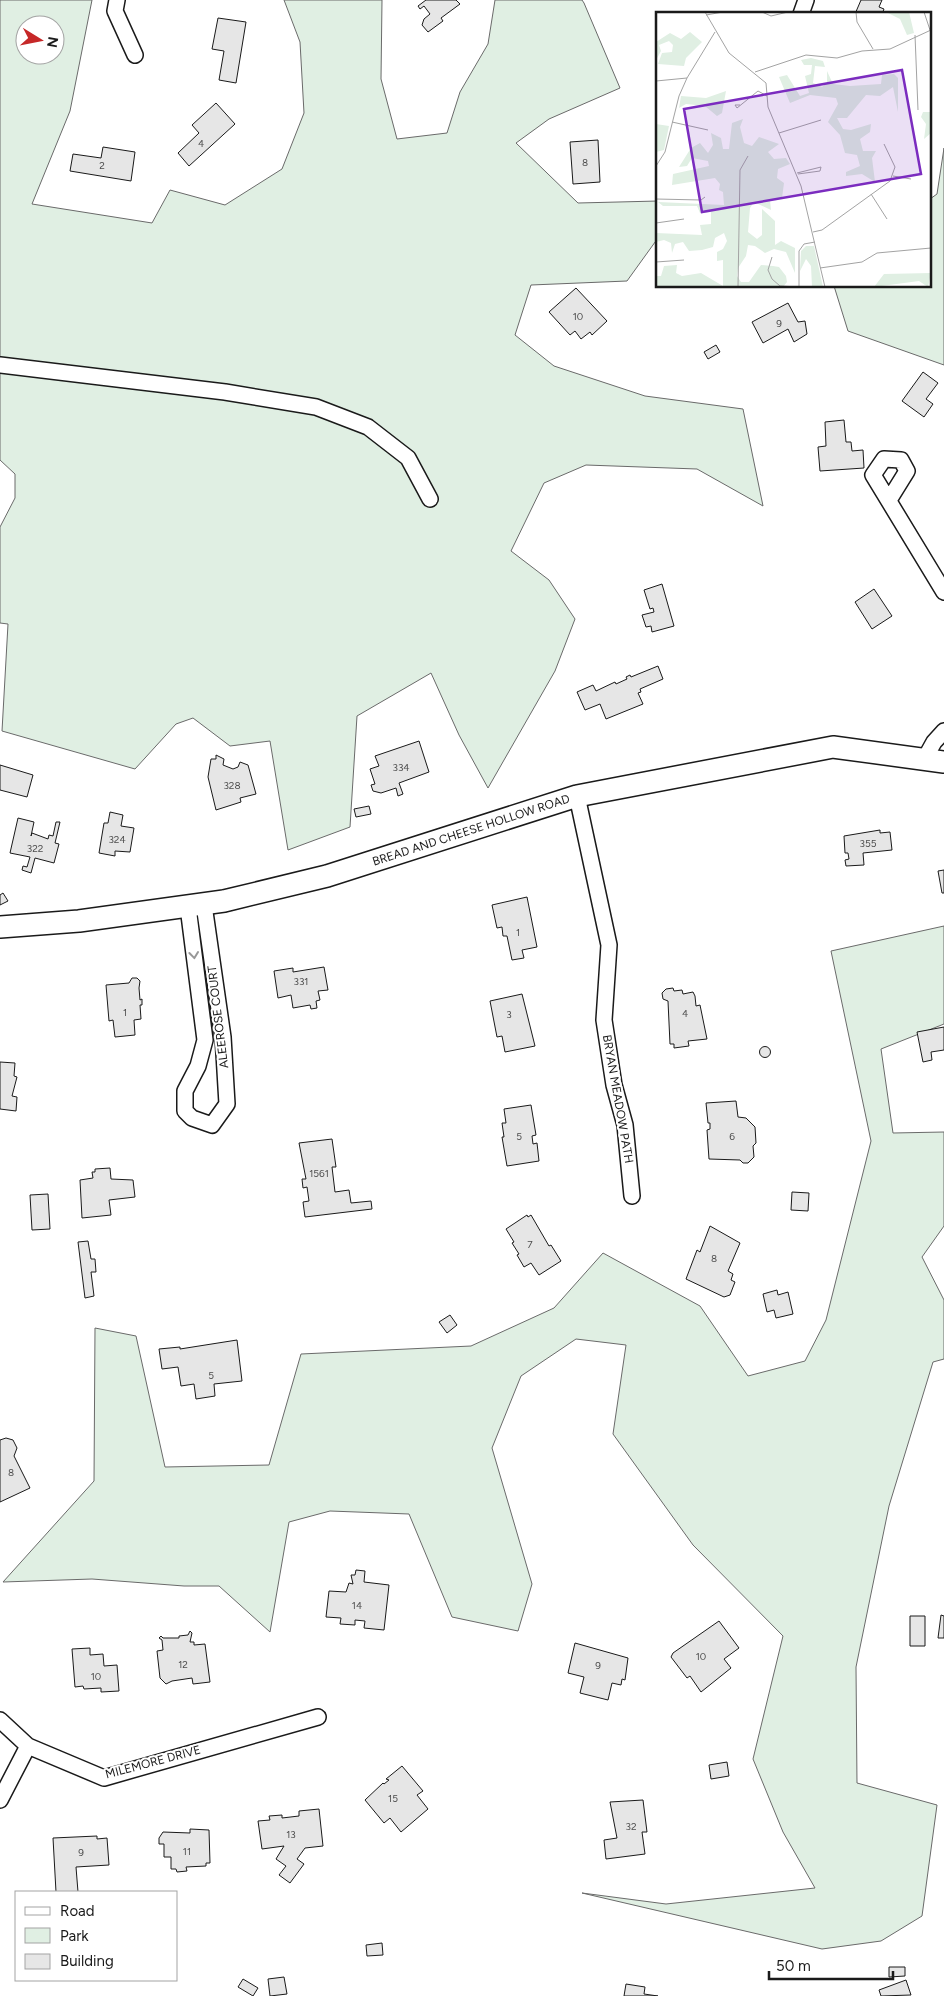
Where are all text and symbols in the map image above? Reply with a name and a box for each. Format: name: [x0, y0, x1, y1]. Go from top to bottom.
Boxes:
inset map: [656, 12, 932, 288]
north arrow: [15, 15, 65, 65]
text: N: [43, 35, 62, 49]
house number: 4: [198, 137, 204, 150]
house number: 8: [582, 156, 588, 169]
house number: 2: [99, 159, 105, 172]
house number: 10: [573, 310, 583, 323]
house number: 9: [776, 317, 782, 330]
house number: 334: [392, 761, 410, 774]
house number: 328: [223, 779, 241, 792]
street label: BREAD AND CHEESE HOLLOW ROAD: [371, 791, 571, 869]
house number: 324: [108, 833, 126, 846]
house number: 355: [860, 837, 877, 850]
house number: 322: [27, 842, 43, 855]
house number: 1: [516, 926, 520, 939]
one-way arrow: [189, 951, 199, 960]
street label: ALEEROSE COURT: [205, 964, 231, 1069]
house number: 331: [293, 975, 309, 988]
house number: 1: [123, 1006, 127, 1019]
house number: 4: [682, 1007, 688, 1020]
house number: 3: [506, 1008, 512, 1021]
street label: BRYAN MEADOW PATH: [600, 1034, 636, 1164]
house number: 5: [516, 1130, 522, 1143]
house number: 6: [729, 1130, 735, 1143]
house number: 1561: [309, 1167, 329, 1180]
house number: 7: [527, 1238, 533, 1251]
house number: 8: [711, 1252, 717, 1265]
house number: 5: [208, 1369, 214, 1382]
house number: 8: [8, 1466, 14, 1479]
house number: 14: [352, 1599, 362, 1612]
house number: 10: [696, 1650, 706, 1663]
house number: 12: [178, 1658, 188, 1671]
house number: 9: [595, 1659, 601, 1672]
house number: 10: [91, 1670, 101, 1683]
street label: MILEMORE DRIVE: [104, 1743, 202, 1781]
house number: 15: [388, 1792, 398, 1805]
house number: 32: [625, 1820, 637, 1833]
house number: 13: [286, 1828, 296, 1841]
house number: 11: [183, 1845, 191, 1858]
house number: 9: [78, 1846, 84, 1859]
legend: [15, 1891, 178, 1981]
text: Road: [60, 1902, 95, 1920]
text: Park: [60, 1927, 89, 1945]
scale bar: [769, 1948, 893, 1980]
text: Building: [60, 1952, 114, 1970]
text: 50 m: [776, 1957, 811, 1975]

